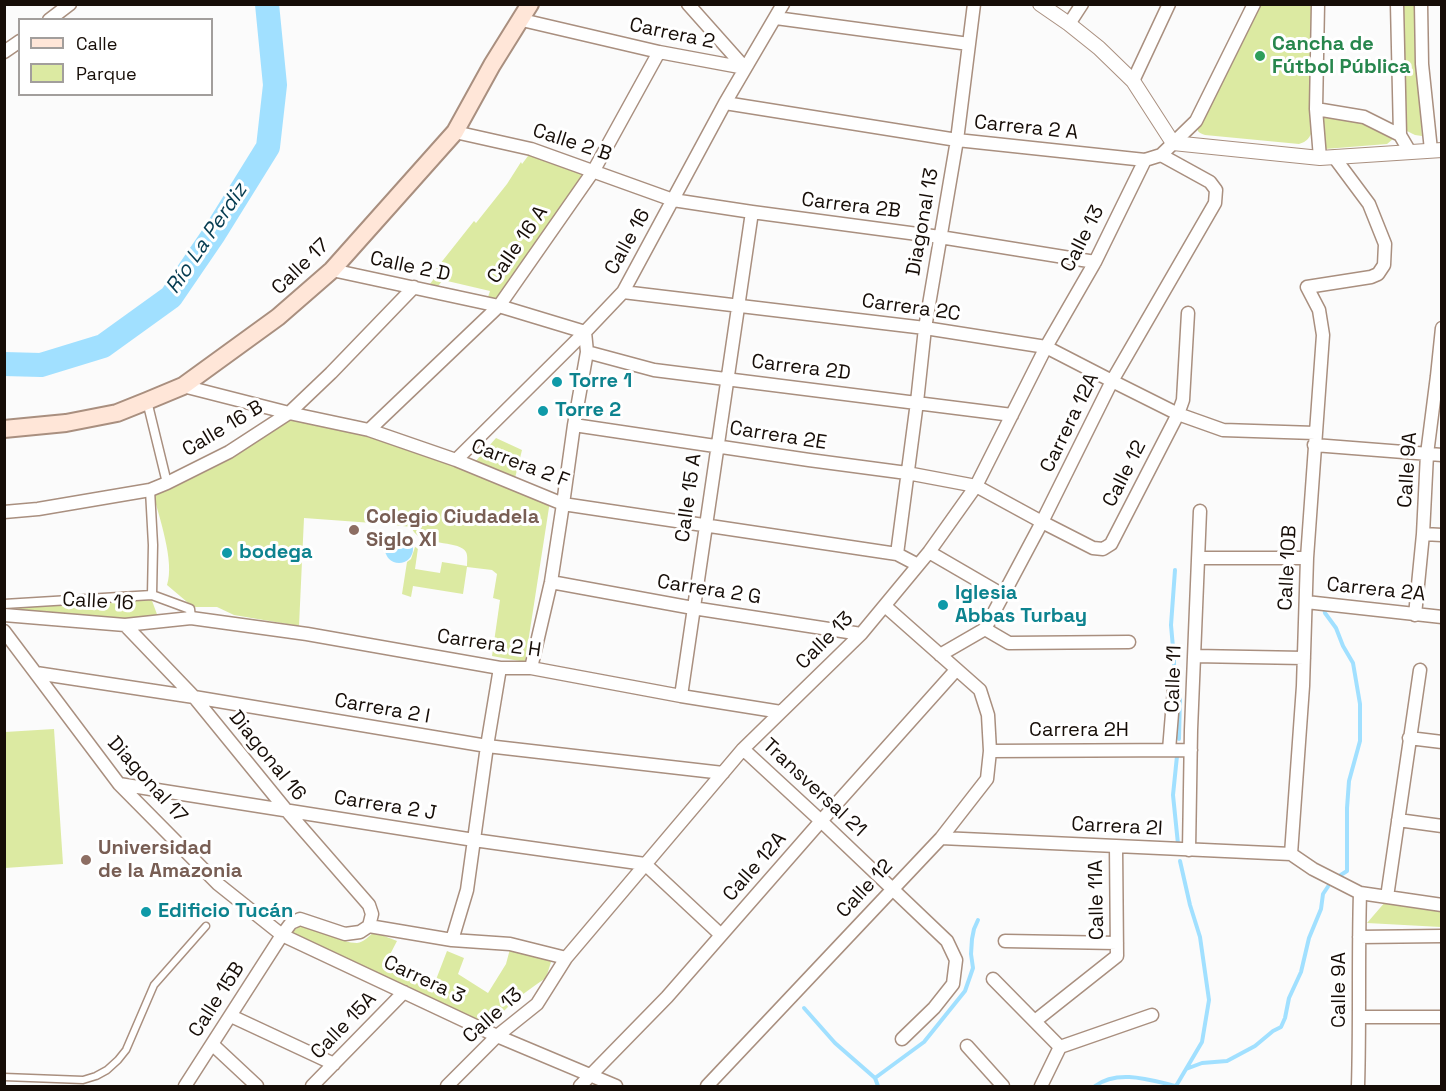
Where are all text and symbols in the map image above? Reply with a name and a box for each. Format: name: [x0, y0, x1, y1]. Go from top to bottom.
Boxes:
street label: Carrera 2: [627, 13, 717, 55]
legend: [18, 18, 213, 96]
text: Calle: [76, 32, 117, 55]
place label: Cancha de Fútbol Pública: [1272, 33, 1411, 80]
marker: Cancha de Fútbol Pública: [1253, 49, 1267, 63]
text: Parque: [76, 62, 137, 85]
street label: Carrera 2 A: [973, 111, 1079, 145]
street label: Calle 2 B: [530, 119, 614, 167]
street label: Diagonal 13: [902, 166, 944, 278]
water label: Río La Perdiz: [161, 179, 253, 299]
street label: Carrera 2B: [800, 188, 902, 224]
street label: Calle 16 A: [483, 201, 553, 289]
street label: Calle 13: [1056, 202, 1110, 276]
street label: Calle 16: [600, 205, 656, 279]
street label: Calle 17: [267, 234, 335, 300]
street label: Calle 2 D: [368, 247, 452, 287]
street label: Carrera 2C: [860, 289, 962, 327]
street label: Carrera 2D: [750, 350, 852, 386]
street label: Carrera 12A: [1036, 369, 1104, 477]
place label: Torre 1: [569, 370, 632, 394]
marker: Torre 1: [550, 375, 564, 389]
street label: Calle 16 B: [178, 396, 268, 462]
place label: Torre 2: [555, 399, 621, 423]
marker: Torre 2: [536, 404, 550, 418]
street label: Carrera 2E: [728, 416, 828, 456]
street label: Calle 9A: [1393, 431, 1423, 509]
street label: Carrera 2 F: [468, 434, 572, 494]
street label: Calle 12: [1098, 437, 1152, 511]
street label: Calle 15 A: [671, 452, 707, 544]
place label: Colegio Ciudadela Siglo XI: [366, 506, 539, 553]
marker: Colegio Ciudadela Siglo XI: [347, 523, 361, 537]
street label: Calle 10B: [1274, 525, 1302, 611]
place label: bodega: [239, 541, 313, 565]
marker: bodega: [220, 546, 234, 560]
street label: Carrera 2 G: [655, 570, 763, 610]
street label: Carrera 2A: [1325, 573, 1427, 607]
place label: Iglesia Abbas Turbay: [955, 582, 1087, 629]
street label: Calle 16: [62, 588, 134, 616]
marker: Iglesia Abbas Turbay: [936, 598, 950, 612]
street label: Calle 13: [791, 607, 859, 675]
street label: Carrera 2 H: [435, 625, 543, 663]
street label: Calle 11: [1161, 645, 1187, 713]
street label: Carrera 2 I: [332, 689, 432, 729]
street label: Diagonal 16: [223, 706, 311, 806]
street label: Carrera 2H: [1029, 719, 1129, 743]
street label: Diagonal 17: [102, 732, 192, 828]
street label: Transversal 21: [757, 734, 871, 842]
street label: Carrera 2 J: [332, 786, 438, 826]
street label: Carrera 2I: [1071, 813, 1163, 841]
street label: Calle 12A: [718, 827, 792, 907]
place label: Universidad de la Amazonia: [98, 837, 242, 884]
marker: Universidad de la Amazonia: [79, 853, 93, 867]
street label: Calle 12: [832, 855, 898, 923]
street label: Calle 11A: [1084, 860, 1110, 940]
place label: Edificio Tucán: [158, 900, 293, 924]
marker: Edificio Tucán: [139, 905, 153, 919]
street label: Carrera 3: [380, 951, 468, 1009]
street label: Calle 9A: [1328, 952, 1352, 1028]
street label: Calle 15B: [184, 958, 250, 1042]
street label: Calle 13: [458, 983, 528, 1049]
street label: Calle 15A: [306, 987, 382, 1065]

